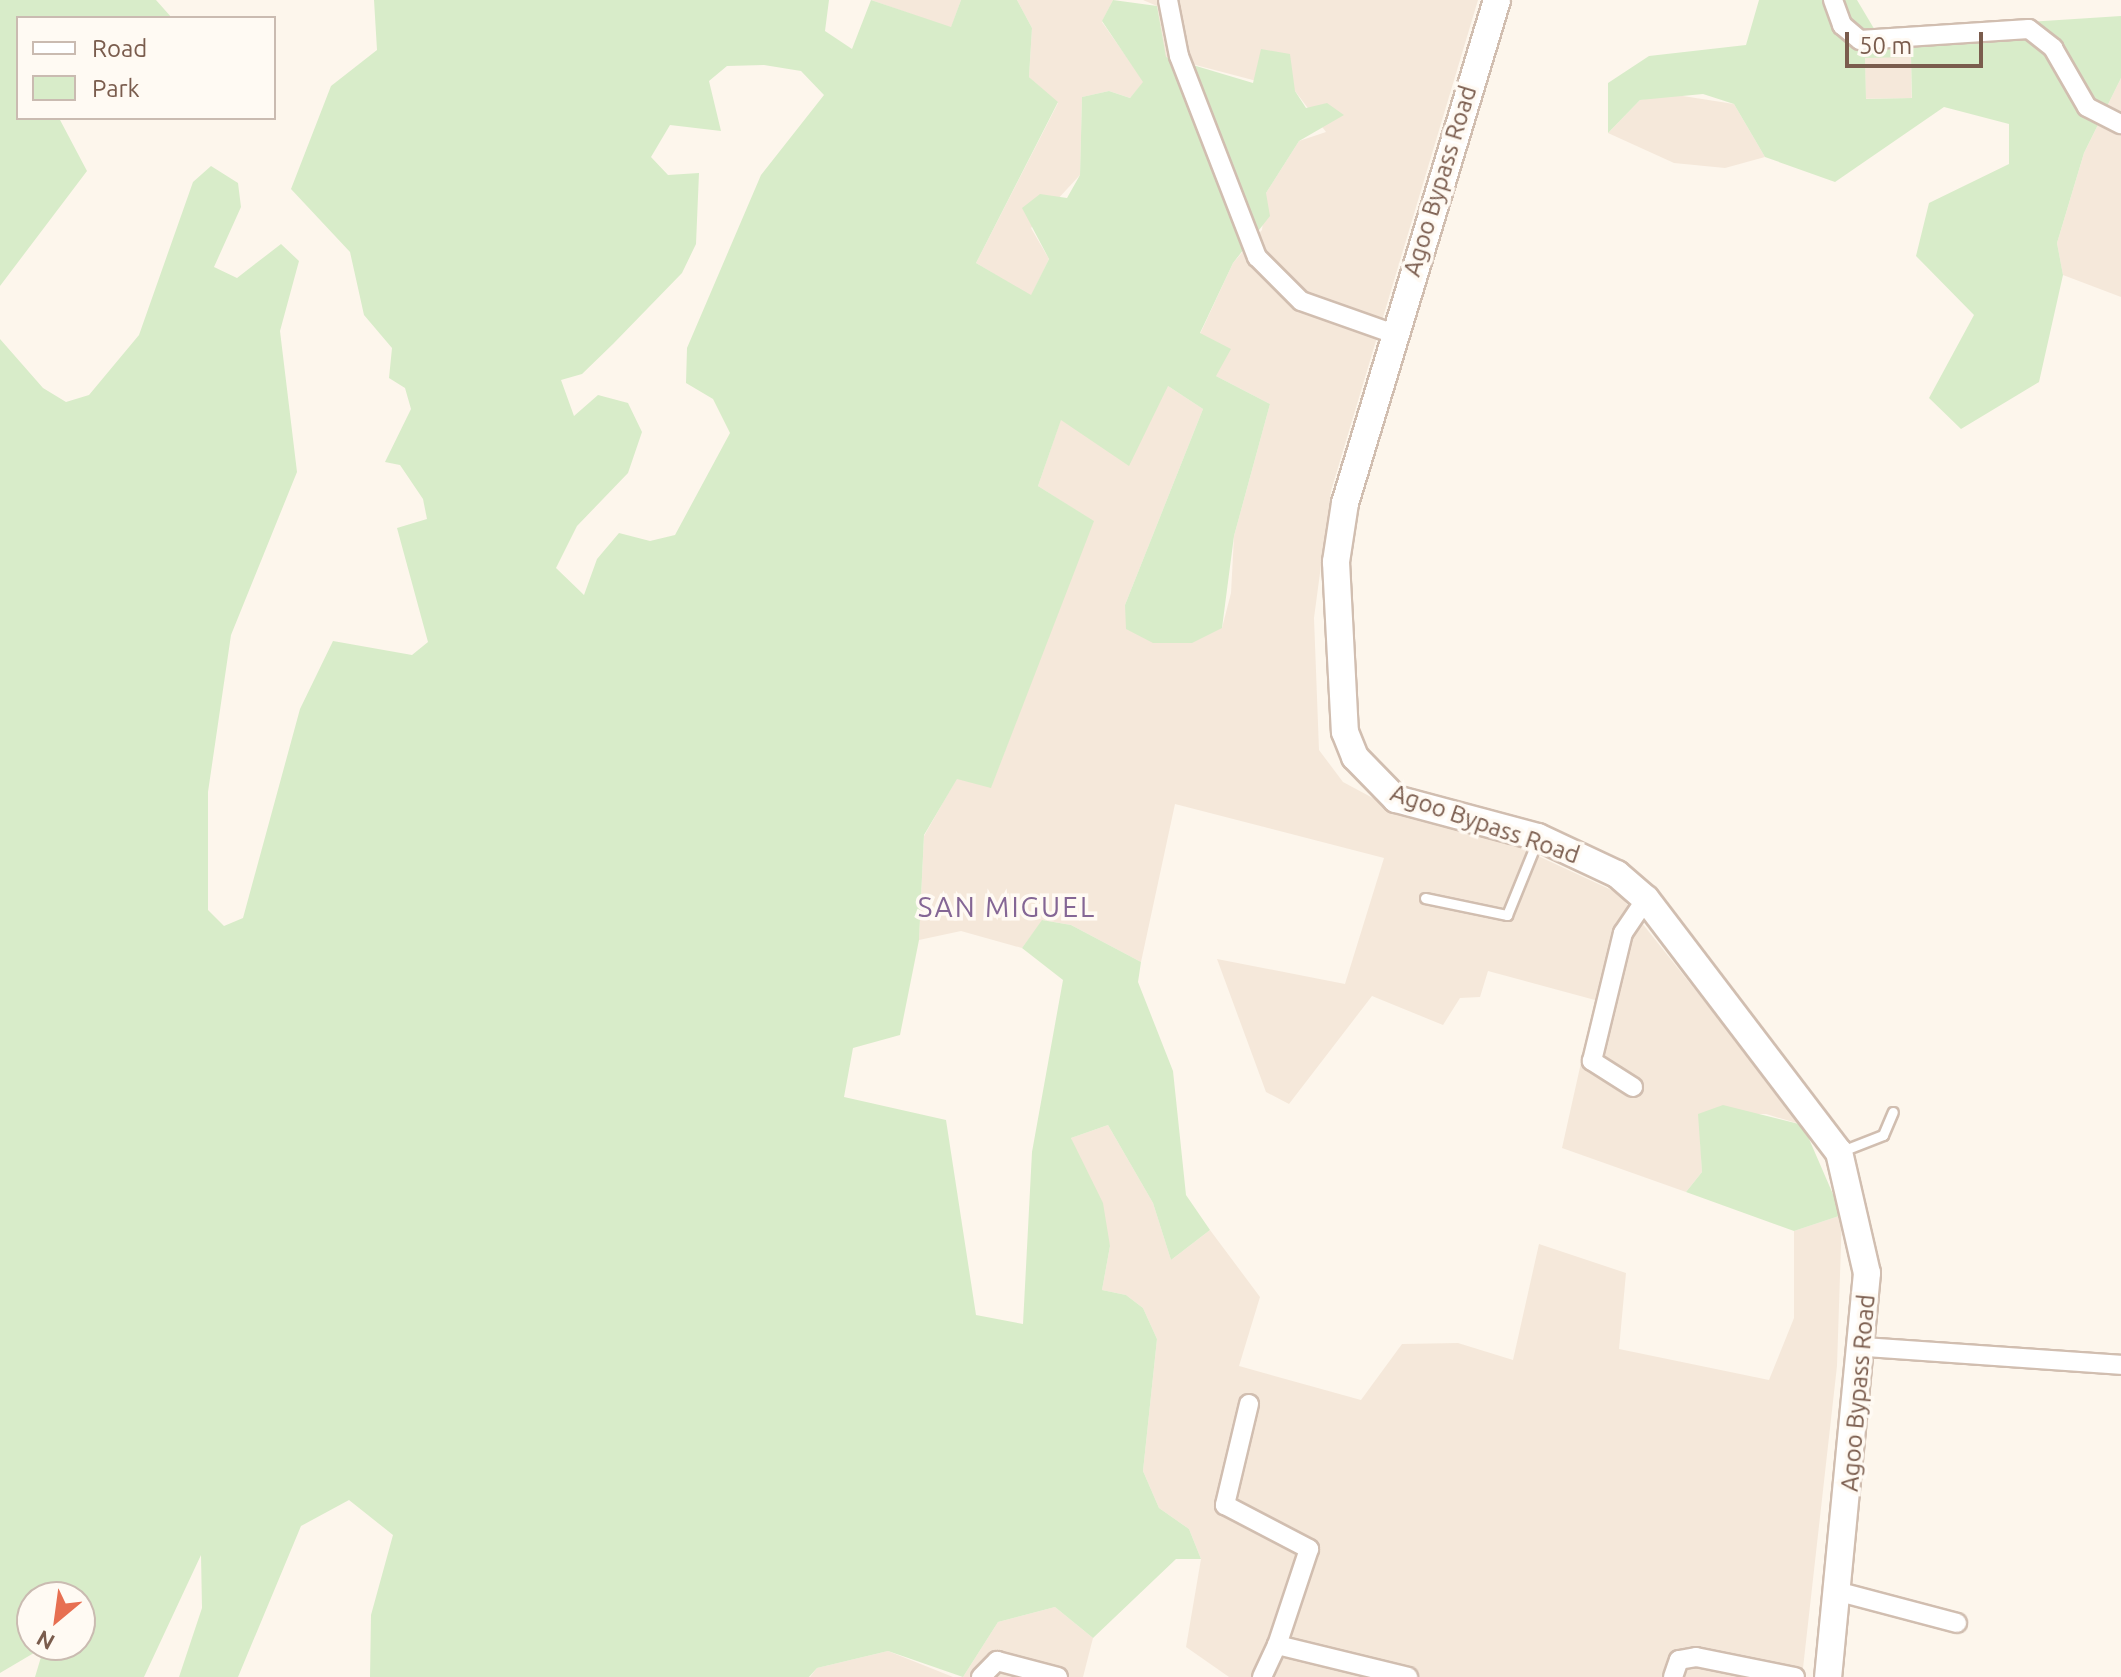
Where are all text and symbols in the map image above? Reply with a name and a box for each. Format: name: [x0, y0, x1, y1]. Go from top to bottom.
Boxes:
legend: [16, 16, 276, 120]
scale bar: [1849, 16, 1987, 66]
text: 50 m: [1859, 32, 1912, 59]
text: Road: [92, 35, 147, 62]
text: Park: [92, 75, 140, 102]
street label: Agoo Bypass Road: [1397, 82, 1483, 280]
street label: Agoo Bypass Road: [1387, 778, 1583, 870]
district label: SAN MIGUEL: [918, 890, 1096, 924]
street label: Agoo Bypass Road: [1835, 1293, 1881, 1493]
north arrow: [16, 1581, 96, 1661]
text: N: [32, 1626, 58, 1656]

